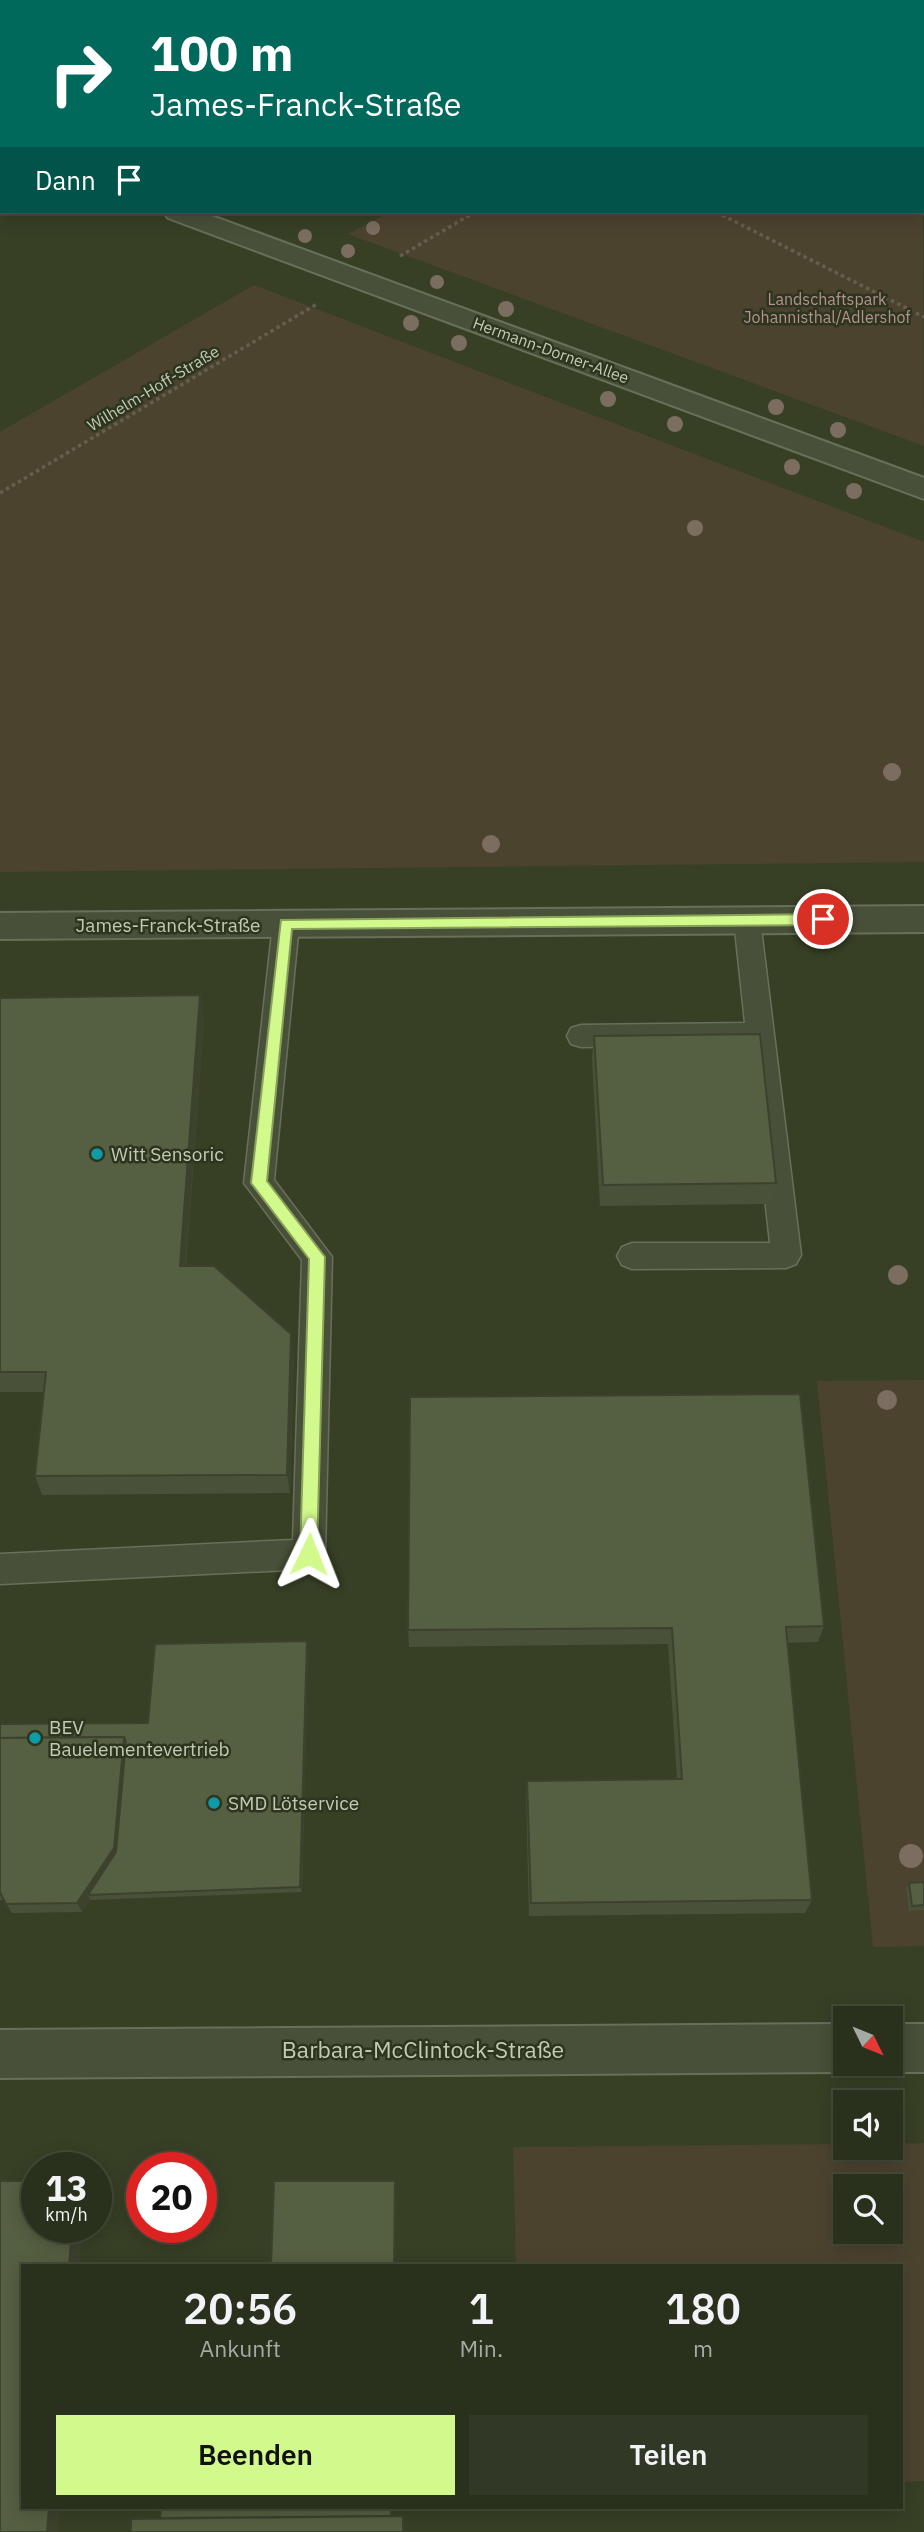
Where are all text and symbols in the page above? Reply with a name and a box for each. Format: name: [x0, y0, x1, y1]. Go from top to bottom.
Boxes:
text: 100 m: [150, 21, 294, 84]
icon: right: [35, 28, 126, 119]
text: James-Franck-Straße: [150, 83, 461, 125]
icon: arrive: [110, 161, 148, 199]
text: Dann: [35, 163, 96, 197]
park label: Landschaftspark Johannisthal/Adlershof: [743, 289, 911, 327]
street label: Hermann-Dorner-Allee: [470, 312, 632, 388]
street label: Wilhelm-Hoff-Straße: [84, 341, 223, 435]
pin: [793, 889, 853, 949]
icon: arrive: [804, 900, 842, 938]
street label: James-Franck-Straße: [76, 913, 260, 937]
place label: Witt Sensoric: [111, 1142, 224, 1166]
marker: Witt Sensoric: [89, 1146, 105, 1162]
position arrow: [272, 1517, 346, 1591]
place label: BEV Bauelementevertrieb: [49, 1715, 230, 1761]
marker: BEV Bauelementevertrieb: [27, 1730, 43, 1746]
place label: SMD Lötservice: [228, 1791, 359, 1815]
marker: SMD Lötservice: [206, 1795, 222, 1811]
north arrow: [833, 2006, 903, 2076]
map controls: [833, 2006, 903, 2244]
street label: Barbara-McClintock-Straße: [282, 2034, 564, 2064]
button: sound: [833, 2090, 903, 2160]
speed limit sign: 20: [126, 2152, 217, 2243]
text: 13: [45, 2165, 88, 2211]
button: search: [833, 2174, 903, 2244]
text: km/h: [45, 2203, 88, 2226]
text: 20:56: [183, 2281, 297, 2336]
text: 1: [469, 2281, 494, 2336]
text: 180: [665, 2281, 741, 2336]
text: Ankunft: [200, 2333, 281, 2363]
text: Min.: [459, 2333, 503, 2363]
text: m: [693, 2333, 713, 2363]
button: Beenden: [56, 2415, 455, 2495]
button: Teilen: [469, 2415, 868, 2495]

